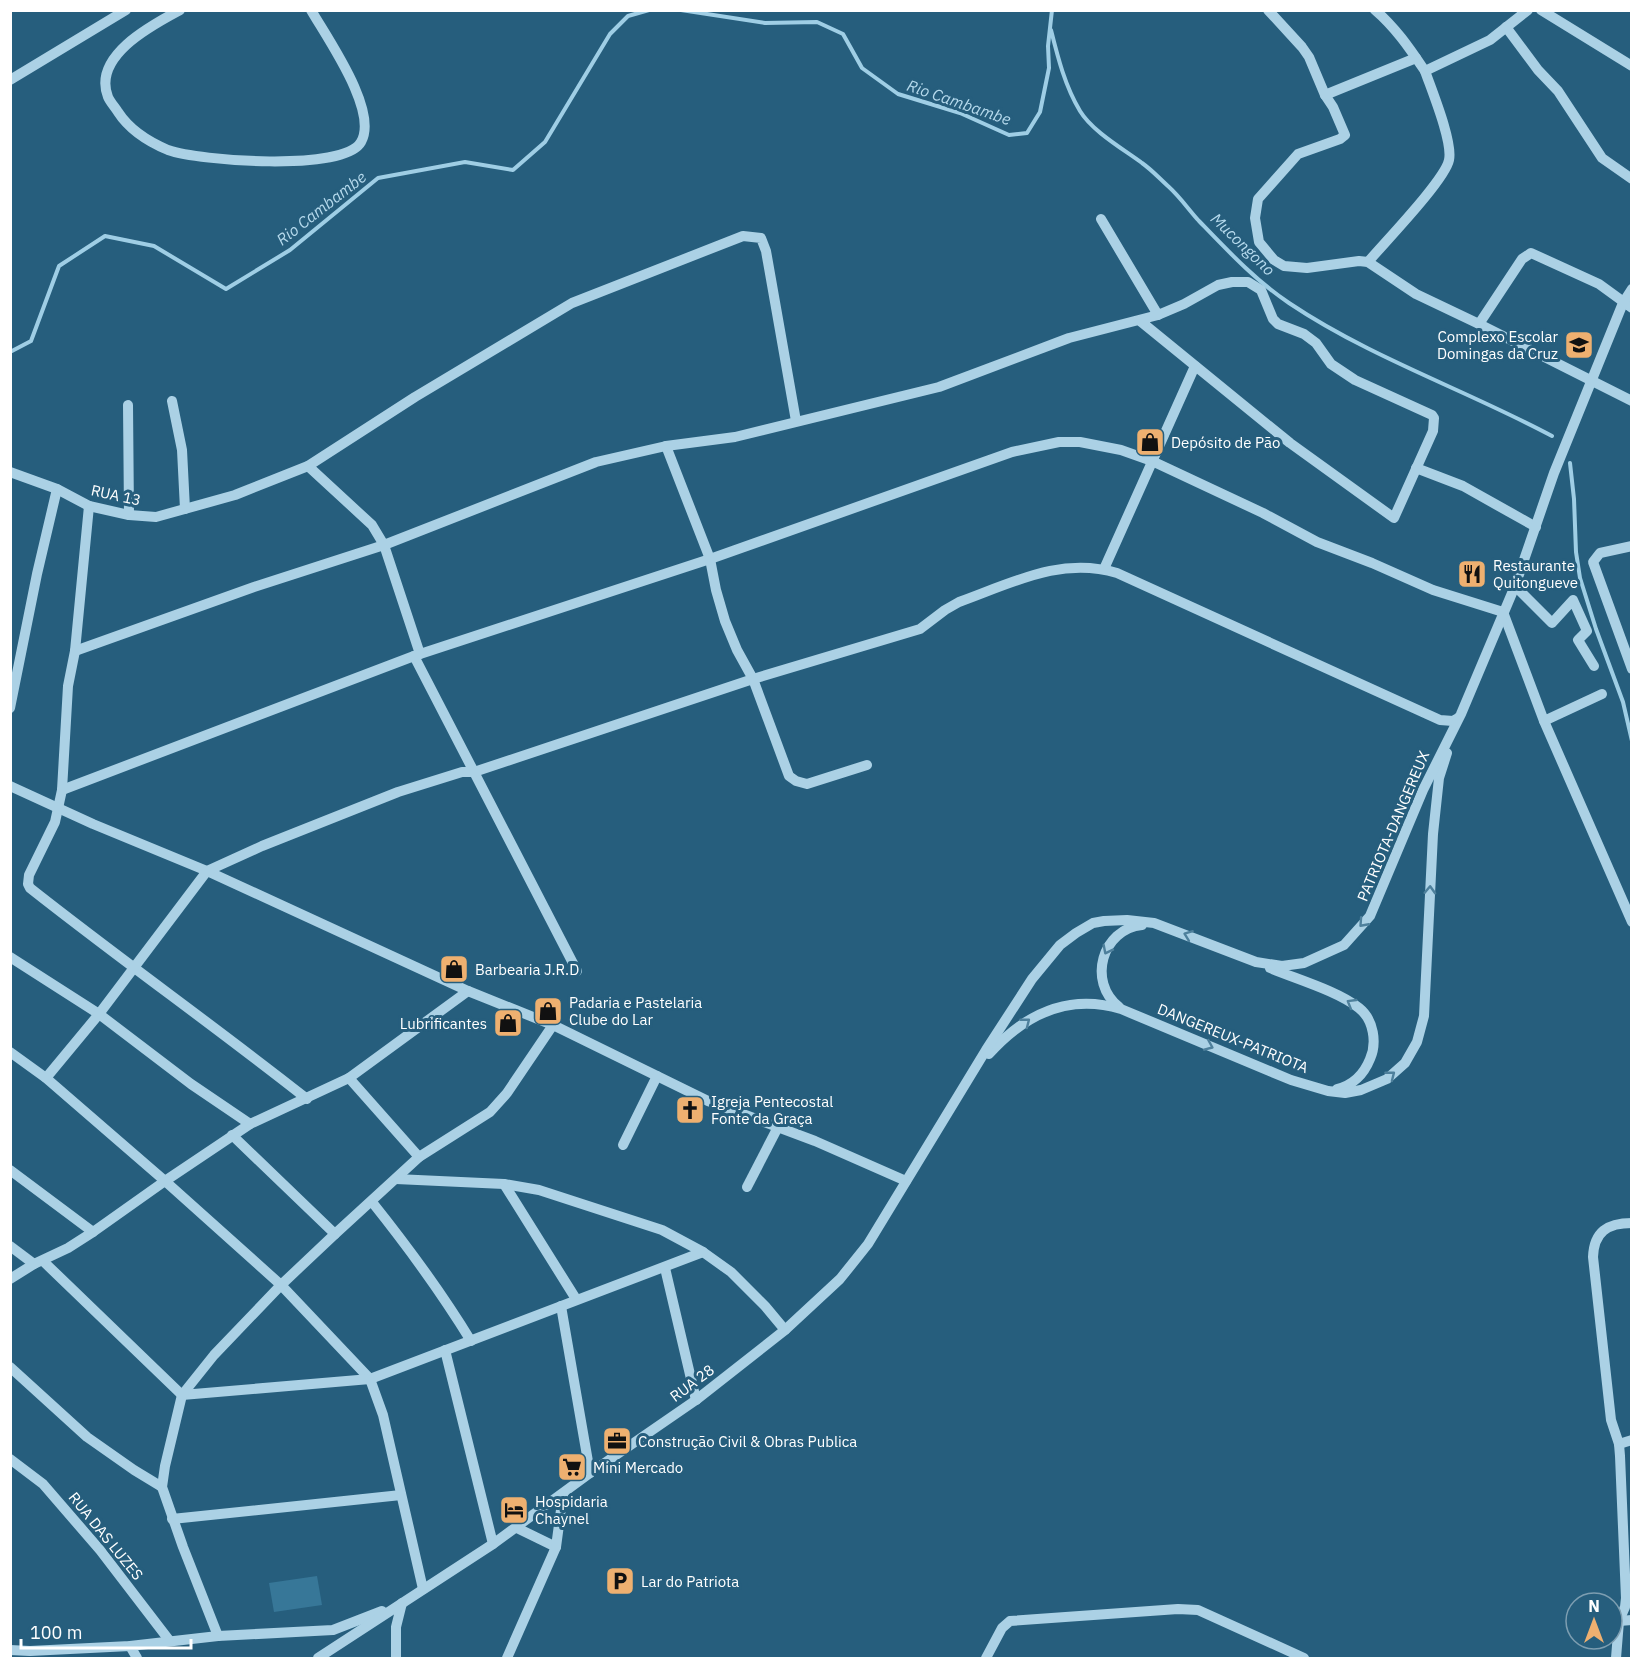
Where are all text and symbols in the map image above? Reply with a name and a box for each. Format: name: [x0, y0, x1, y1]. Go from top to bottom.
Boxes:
water label: Rio Cambambe: [904, 75, 1014, 129]
water label: Rio Cambambe: [272, 167, 370, 249]
water label: Mucongono: [1207, 208, 1280, 280]
place label: Complexo Escolar Domingas da Cruz: [1437, 327, 1558, 363]
school or university icon: Complexo Escolar Domingas da Cruz: [1563, 329, 1595, 361]
shop icon: Depósito de Pão: [1134, 426, 1166, 458]
place label: Depósito de Pão: [1171, 433, 1280, 452]
street label: RUA 13: [89, 480, 143, 510]
place label: Restaurante Quitongueve: [1493, 556, 1578, 592]
restaurant icon: Restaurante Quitongueve: [1456, 558, 1488, 590]
street label: PATRIOTA-DANGEREUX: [1353, 748, 1433, 904]
one-way arrow: [1424, 886, 1437, 895]
one-way arrow: [1360, 916, 1371, 927]
one-way arrow: [1183, 930, 1194, 942]
one-way arrow: [1103, 944, 1115, 955]
shop icon: Barbearia J.R.D: [438, 953, 470, 985]
place label: Barbearia J.R.D: [475, 960, 579, 979]
place label: Padaria e Pastelaria Clube do Lar: [569, 993, 702, 1029]
shop icon: Padaria e Pastelaria Clube do Lar: [532, 995, 564, 1027]
street label: DANGEREUX-PATRIOTA: [1155, 999, 1312, 1077]
one-way arrow: [1347, 999, 1357, 1010]
shop icon: Lubrificantes: [492, 1007, 524, 1039]
place label: Lubrificantes: [400, 1014, 487, 1033]
one-way arrow: [1019, 1018, 1030, 1029]
one-way arrow: [1203, 1039, 1214, 1051]
one-way arrow: [1384, 1071, 1395, 1082]
place label: Igreja Pentecostal Fonte da Graça: [711, 1092, 833, 1128]
church icon: Igreja Pentecostal Fonte da Graça: [674, 1094, 706, 1126]
street label: RUA 28: [666, 1360, 718, 1406]
office icon: Construção Civil & Obras Publica: [601, 1425, 633, 1457]
place label: Construção Civil & Obras Publica: [638, 1432, 857, 1451]
supermarket icon: Mini Mercado: [556, 1451, 588, 1483]
place label: Mini Mercado: [593, 1458, 683, 1477]
street label: RUA DAS LUZES: [65, 1488, 147, 1584]
place label: Hospidaria Chaynel: [535, 1492, 608, 1528]
hotel icon: Hospidaria Chaynel: [498, 1494, 530, 1526]
parking icon: Lar do Patriota: [604, 1565, 636, 1597]
place label: Lar do Patriota: [641, 1572, 739, 1591]
north arrow: [1564, 1591, 1624, 1651]
text: N: [1588, 1596, 1600, 1616]
scale bar: [21, 1612, 190, 1650]
text: 100 m: [30, 1621, 82, 1644]

